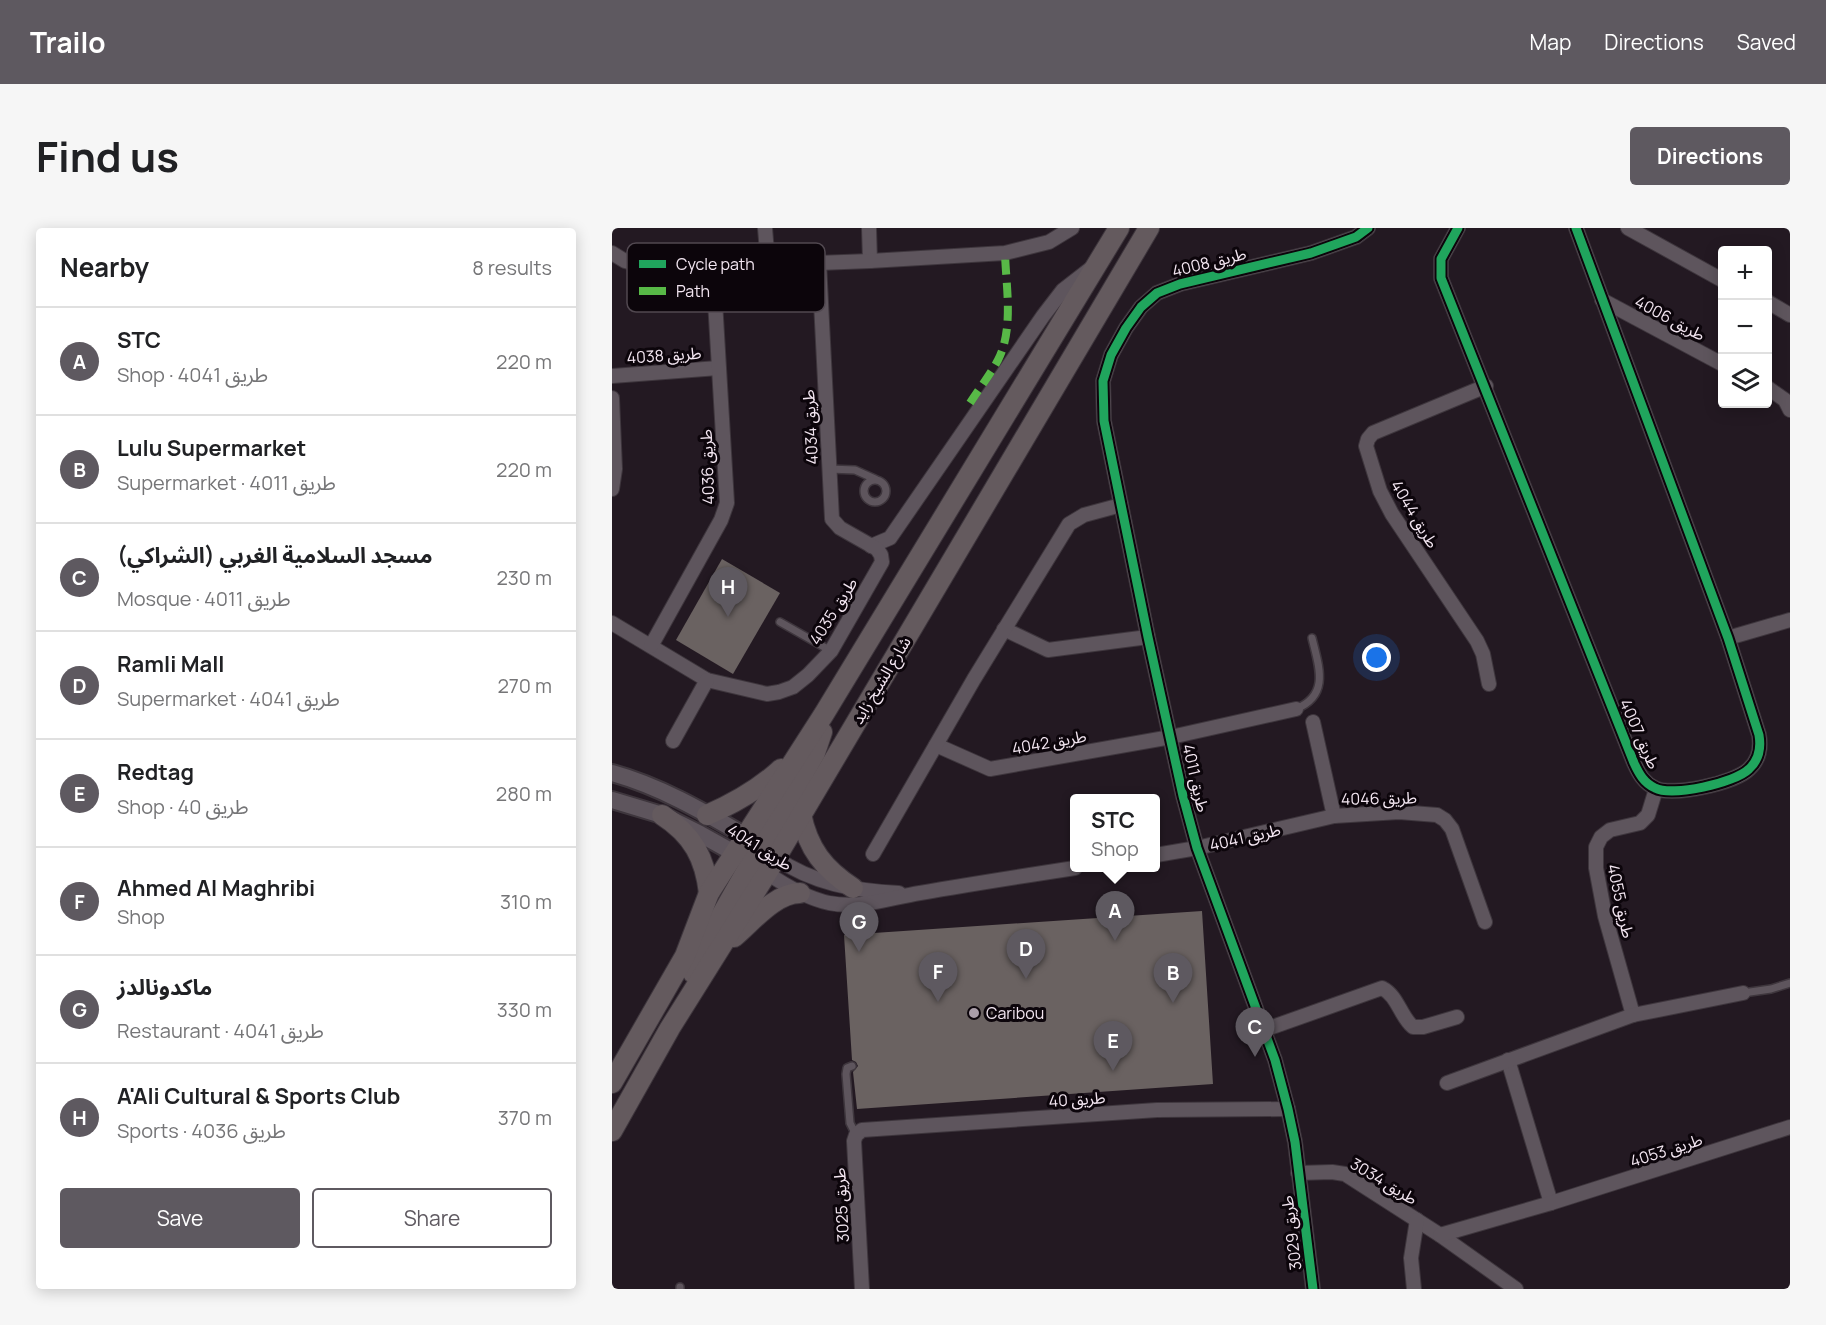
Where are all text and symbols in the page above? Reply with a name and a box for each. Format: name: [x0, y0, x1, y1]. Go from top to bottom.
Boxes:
text: Trailo: [30, 23, 106, 61]
text: Map: [1530, 28, 1571, 56]
text: Directions: [1604, 28, 1704, 56]
text: Saved: [1737, 28, 1796, 56]
text: Find us: [36, 127, 179, 185]
button: Directions: [1630, 127, 1790, 185]
street label: طريق 4008: [1170, 242, 1249, 282]
legend: [627, 243, 825, 312]
map controls: [1718, 246, 1772, 408]
button: +: [1718, 246, 1772, 300]
text: Nearby: [60, 249, 149, 285]
text: Cycle path: [676, 253, 755, 275]
text: 8 results: [472, 254, 552, 281]
text: Path: [676, 280, 710, 302]
street label: طريق 4006: [1631, 290, 1709, 346]
button: −: [1718, 300, 1772, 354]
text: STC: [117, 325, 161, 355]
street label: طريق 4038: [626, 341, 702, 369]
text: A: [73, 348, 86, 375]
text: 220 m: [496, 348, 552, 375]
button: layers: [1718, 354, 1772, 408]
text: Shop · طريق 4041: [117, 361, 268, 388]
street label: طريق 4034: [797, 389, 823, 465]
street label: طريق 4036: [695, 429, 719, 505]
text: Lulu Supermarket: [117, 433, 306, 463]
text: B: [73, 456, 86, 483]
text: 220 m: [496, 456, 552, 483]
text: Supermarket · طريق 4011: [117, 469, 336, 496]
street label: طريق 4044: [1386, 476, 1444, 552]
text: مسجد السلامية الغربي (الشراكي): [117, 540, 433, 570]
text: C: [72, 564, 87, 591]
text: 230 m: [496, 564, 552, 591]
pin: H: [708, 568, 748, 617]
street label: طريق 4035: [804, 573, 862, 649]
text: Mosque · طريق 4011: [117, 585, 291, 612]
street label: شارع الشيخ زايد: [846, 632, 917, 729]
your location: [1362, 643, 1391, 672]
text: Ramli Mall: [117, 649, 225, 679]
text: D: [72, 672, 87, 699]
text: 270 m: [497, 672, 552, 699]
text: Supermarket · طريق 4041: [117, 685, 340, 712]
street label: طريق 4007: [1615, 695, 1665, 773]
street label: طريق 4042: [1010, 725, 1088, 759]
street label: طريق 4011: [1177, 742, 1215, 814]
text: Redtag: [117, 757, 194, 787]
text: E: [74, 780, 85, 807]
text: 280 m: [496, 780, 552, 807]
street label: طريق 4046: [1341, 786, 1417, 810]
text: Shop · طريق 40: [117, 793, 248, 820]
popup: [1070, 794, 1160, 872]
text: STC: [1091, 805, 1135, 835]
street label: طريق 4041: [723, 818, 797, 876]
street label: طريق 4041: [1207, 818, 1283, 856]
text: Shop: [1091, 835, 1139, 862]
street label: طريق 4055: [1602, 862, 1640, 940]
text: Ahmed Al Maghribi: [117, 873, 315, 903]
text: F: [74, 888, 85, 915]
text: 310 m: [500, 888, 552, 915]
pin: A: [1096, 892, 1134, 941]
pin: G: [840, 902, 878, 952]
text: Shop: [117, 903, 165, 930]
pin: D: [1006, 930, 1046, 979]
pin: F: [918, 952, 958, 1002]
pin: B: [1154, 954, 1192, 1003]
text: ماكدونالدز: [117, 972, 212, 1002]
text: G: [72, 996, 87, 1023]
text: 330 m: [497, 996, 552, 1023]
place label: Caribou: [986, 1002, 1044, 1024]
marker: Caribou: [967, 1006, 981, 1020]
pin: C: [1236, 1008, 1274, 1057]
text: Restaurant · طريق 4041: [117, 1017, 324, 1044]
pin: E: [1094, 1022, 1132, 1071]
text: A'Ali Cultural & Sports Club: [117, 1081, 400, 1111]
street label: طريق 40: [1048, 1086, 1106, 1112]
text: H: [72, 1104, 87, 1131]
text: 370 m: [498, 1104, 552, 1131]
text: Sports · طريق 4036: [117, 1117, 286, 1144]
street label: طريق 4053: [1627, 1128, 1705, 1172]
street label: طريق 3034: [1346, 1152, 1422, 1210]
street label: طريق 3025: [828, 1167, 854, 1243]
button: Save: [60, 1188, 300, 1248]
button: Share: [312, 1188, 552, 1248]
street label: طريق 3029: [1275, 1194, 1307, 1272]

